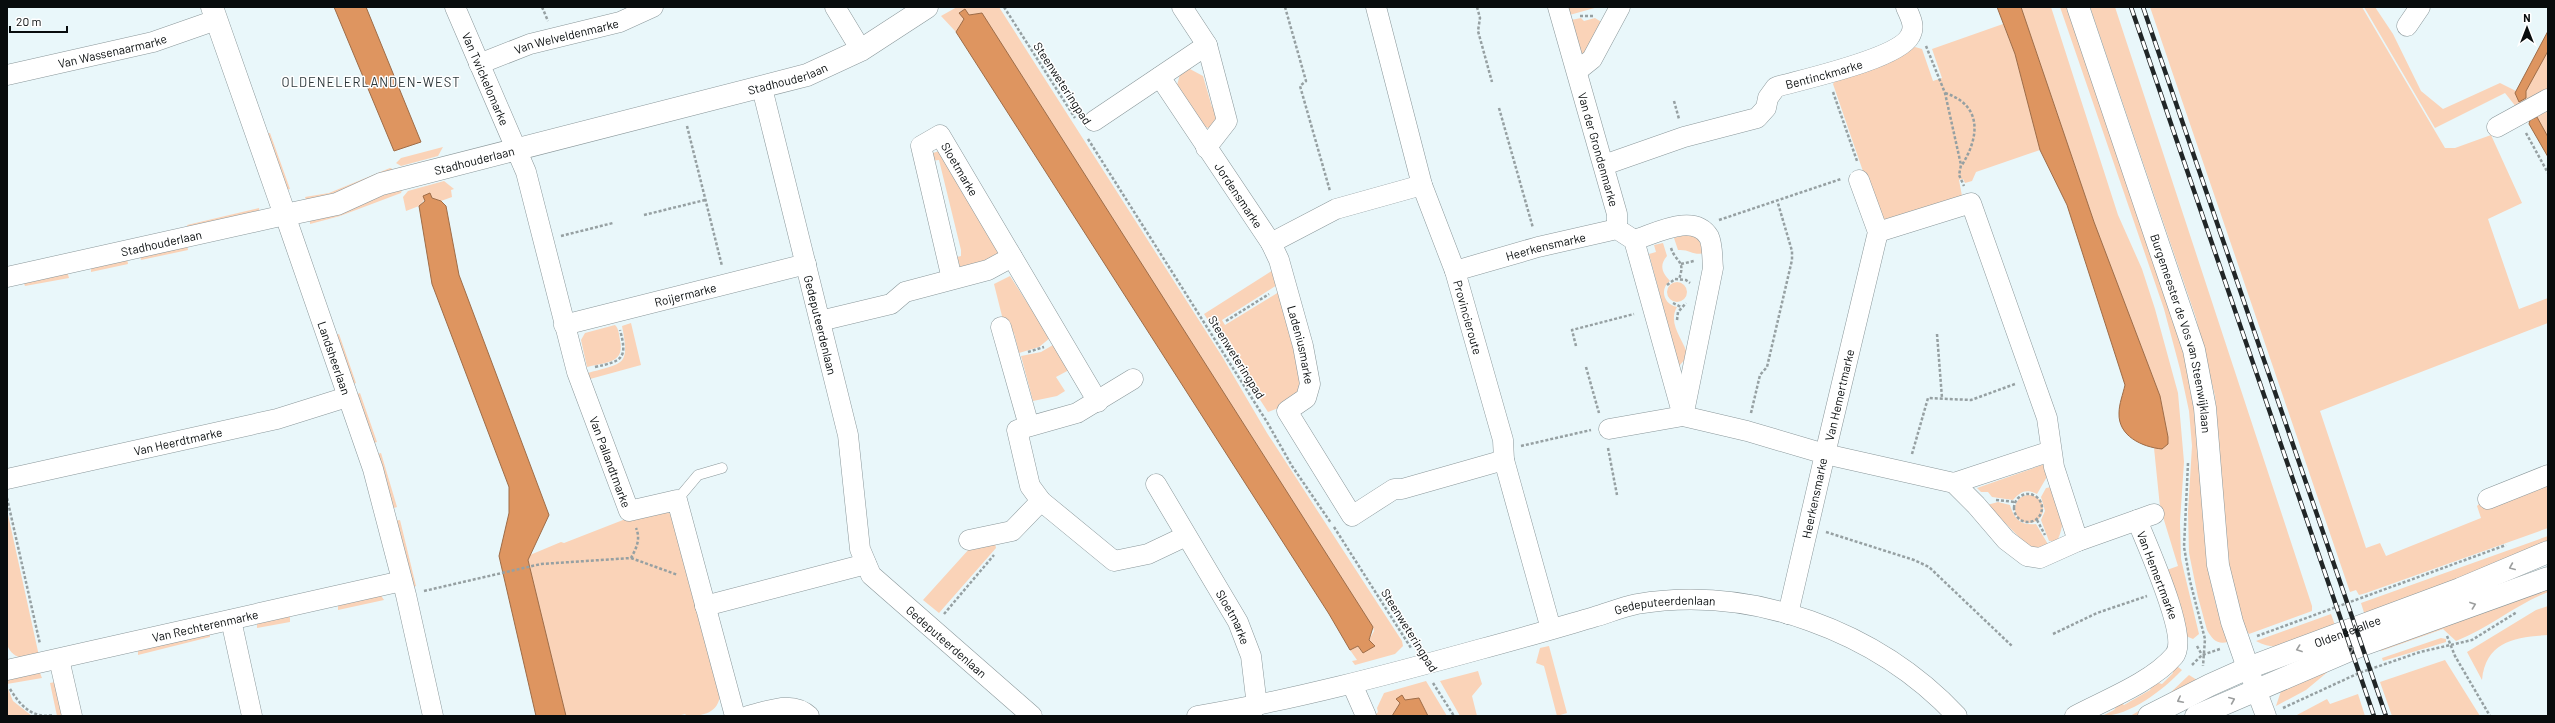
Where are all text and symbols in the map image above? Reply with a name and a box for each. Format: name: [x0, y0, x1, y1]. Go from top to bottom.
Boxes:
scale bar: [10, 8, 67, 34]
north arrow: [2507, 8, 2547, 48]
text: N: [2523, 11, 2531, 24]
text: 20 m: [16, 14, 42, 28]
street label: Van Welveldenmarke: [512, 16, 620, 57]
street label: Van Twickelomarke: [460, 30, 512, 127]
street label: Van Wassenaarmarke: [57, 31, 168, 70]
street label: Steenweteringpad: [1031, 39, 1095, 127]
street label: Bentinckmarke: [1784, 56, 1864, 91]
street label: Stadhouderlaan: [746, 60, 829, 97]
district label: OLDENELERLANDEN-WEST: [281, 74, 461, 90]
street label: Van der Grondenmarke: [1576, 91, 1621, 208]
street label: Sloetmarke: [939, 140, 981, 198]
street label: Stadhouderlaan: [432, 143, 516, 177]
street label: Jordensmarke: [1212, 160, 1266, 230]
street label: Stadhouderlaan: [120, 227, 203, 258]
street label: Heerkensmarke: [1504, 229, 1587, 263]
street label: Burgemeester de Vos van Steenwijklaan: [2148, 232, 2214, 434]
street label: Gedeputeerdenlaan: [802, 274, 840, 376]
street label: Provincieroute: [1451, 278, 1485, 356]
street label: Roijermarke: [653, 280, 718, 309]
street label: Ladeniusmarke: [1285, 304, 1317, 385]
street label: Steenweteringpad: [1206, 313, 1268, 401]
street label: Landsheerlaan: [315, 319, 354, 396]
street label: Van Hemertmarke: [1822, 348, 1856, 442]
street label: Van Pallandtmarke: [587, 414, 634, 509]
street label: Van Heerdtmarke: [132, 424, 223, 458]
street label: Heerkensmarke: [1799, 456, 1829, 540]
street label: Van Hemertmarke: [2135, 529, 2181, 621]
one-way arrow: [2509, 562, 2517, 570]
street label: Steenweteringpad: [1379, 586, 1441, 674]
street label: Sloetmarke: [1213, 587, 1253, 646]
street label: Gedeputeerdenlaan: [1612, 593, 1716, 617]
one-way arrow: [2470, 601, 2477, 609]
street label: Gedeputeerdenlaan: [904, 602, 990, 680]
street label: Van Rechterenmarke: [151, 607, 259, 644]
street label: Oldeneelallee: [2312, 612, 2382, 650]
one-way arrow: [2296, 644, 2303, 652]
one-way arrow: [2347, 646, 2355, 654]
one-way arrow: [2177, 695, 2184, 703]
one-way arrow: [2228, 697, 2235, 705]

